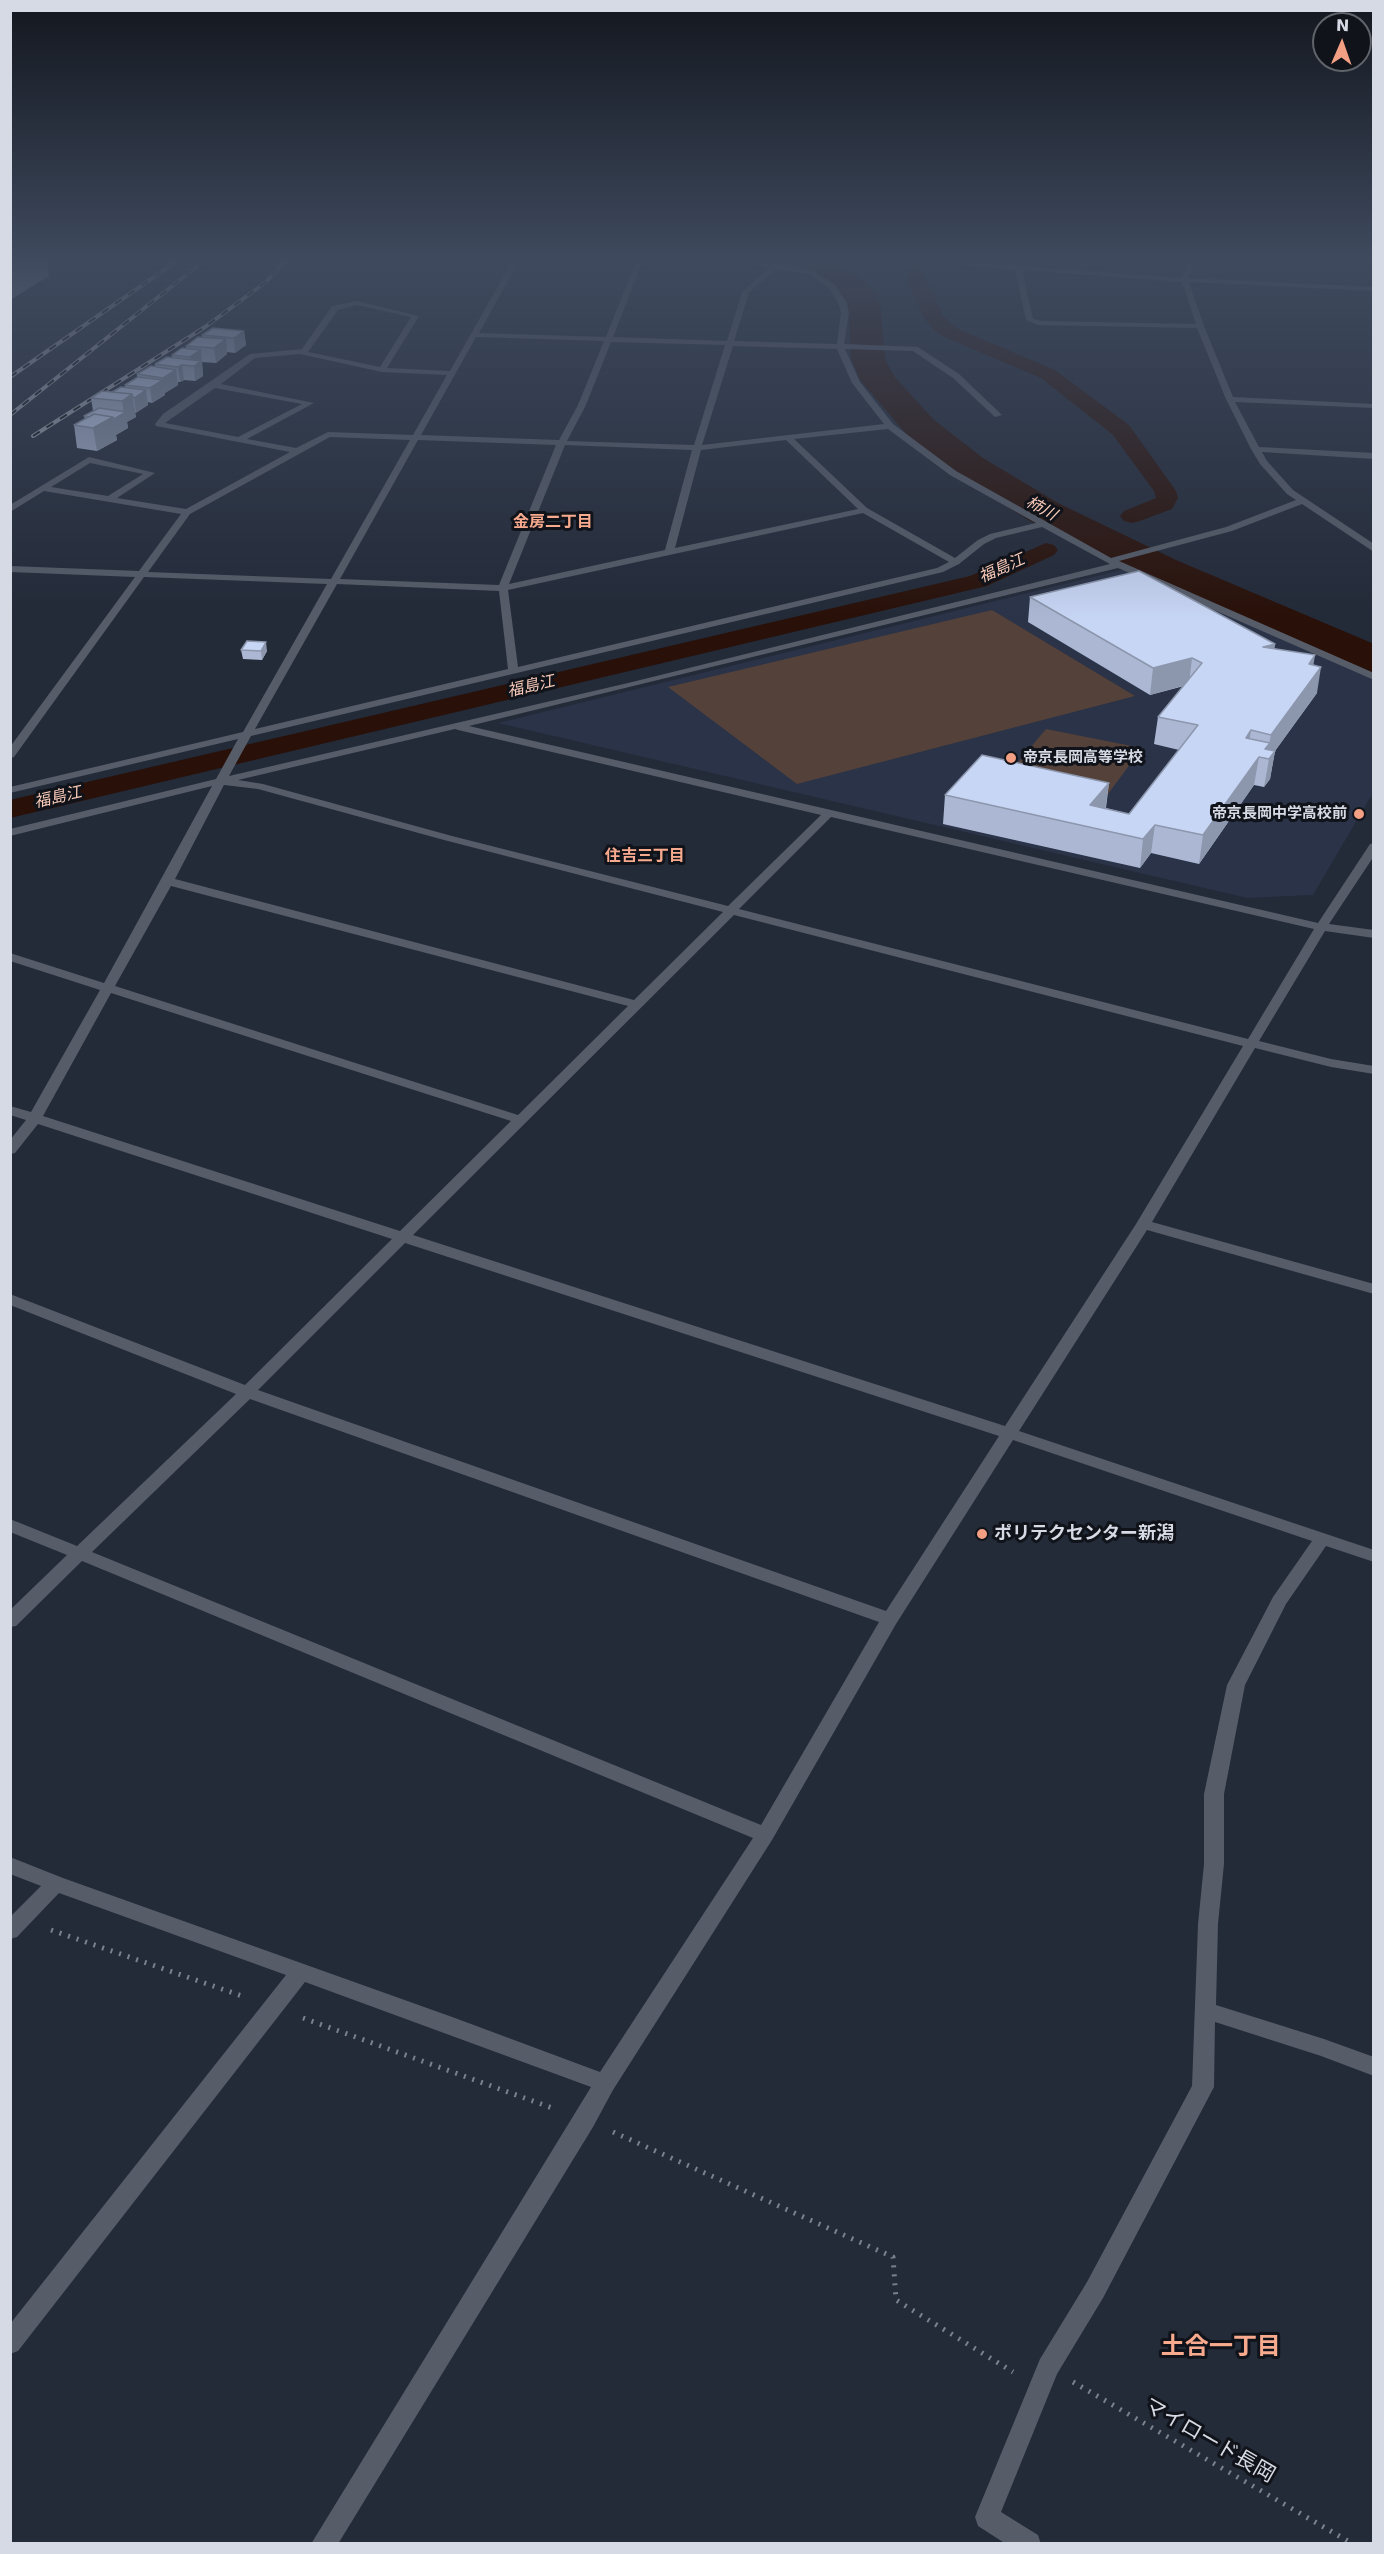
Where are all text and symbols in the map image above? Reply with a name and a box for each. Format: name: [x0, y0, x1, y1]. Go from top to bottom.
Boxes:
north arrow: [1312, 12, 1372, 72]
text: N: [1336, 16, 1350, 35]
water label: 柿川: [1022, 493, 1060, 525]
district label: 金房二丁目: [513, 513, 593, 533]
water label: 福島江: [976, 550, 1028, 588]
water label: 福島江: [505, 672, 557, 702]
place label: 帝京長岡高等学校: [1023, 749, 1143, 767]
marker: 帝京長岡高等学校: [1004, 751, 1018, 765]
water label: 福島江: [32, 783, 84, 813]
place label: 帝京長岡中学高校前: [1212, 805, 1347, 823]
marker: 帝京長岡中学高校前: [1352, 807, 1366, 821]
district label: 住吉三丁目: [605, 847, 685, 867]
place label: ポリテクセンター新潟: [994, 1523, 1174, 1545]
marker: ポリテクセンター新潟: [975, 1527, 989, 1541]
district label: 土合一丁目: [1161, 2334, 1281, 2362]
street label: マイロード長岡: [1139, 2393, 1279, 2489]

